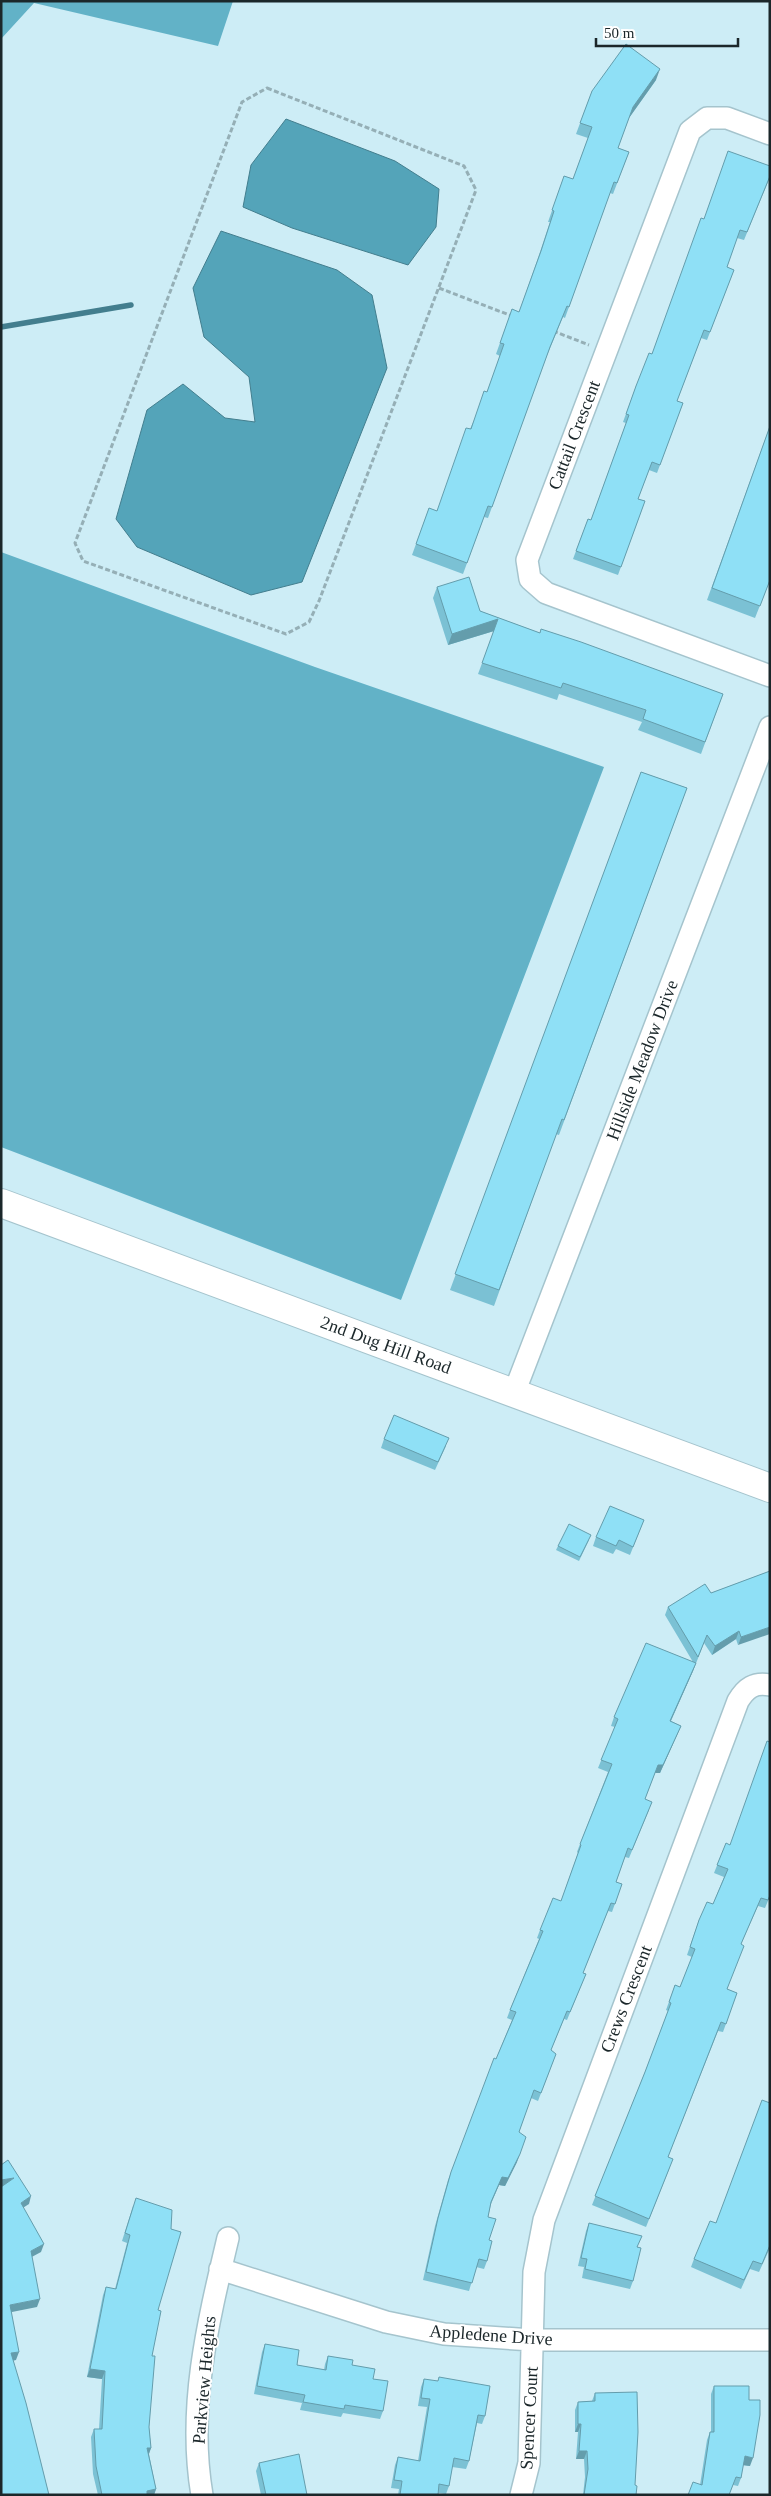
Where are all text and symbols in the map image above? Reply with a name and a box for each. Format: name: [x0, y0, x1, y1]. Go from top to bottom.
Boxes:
scale bar: [596, 15, 738, 47]
text: 50 m: [604, 25, 635, 41]
street label: Cattail Crescent: [544, 378, 604, 492]
street label: Hillside Meadow Drive: [602, 977, 682, 1143]
street label: 2nd Dug Hill Road: [318, 1312, 454, 1378]
street label: Crews Crescent: [596, 1942, 656, 2056]
street label: Parkview Heights: [188, 2315, 220, 2445]
street label: Appledene Drive: [429, 2321, 553, 2349]
street label: Spencer Court: [516, 2366, 542, 2470]

